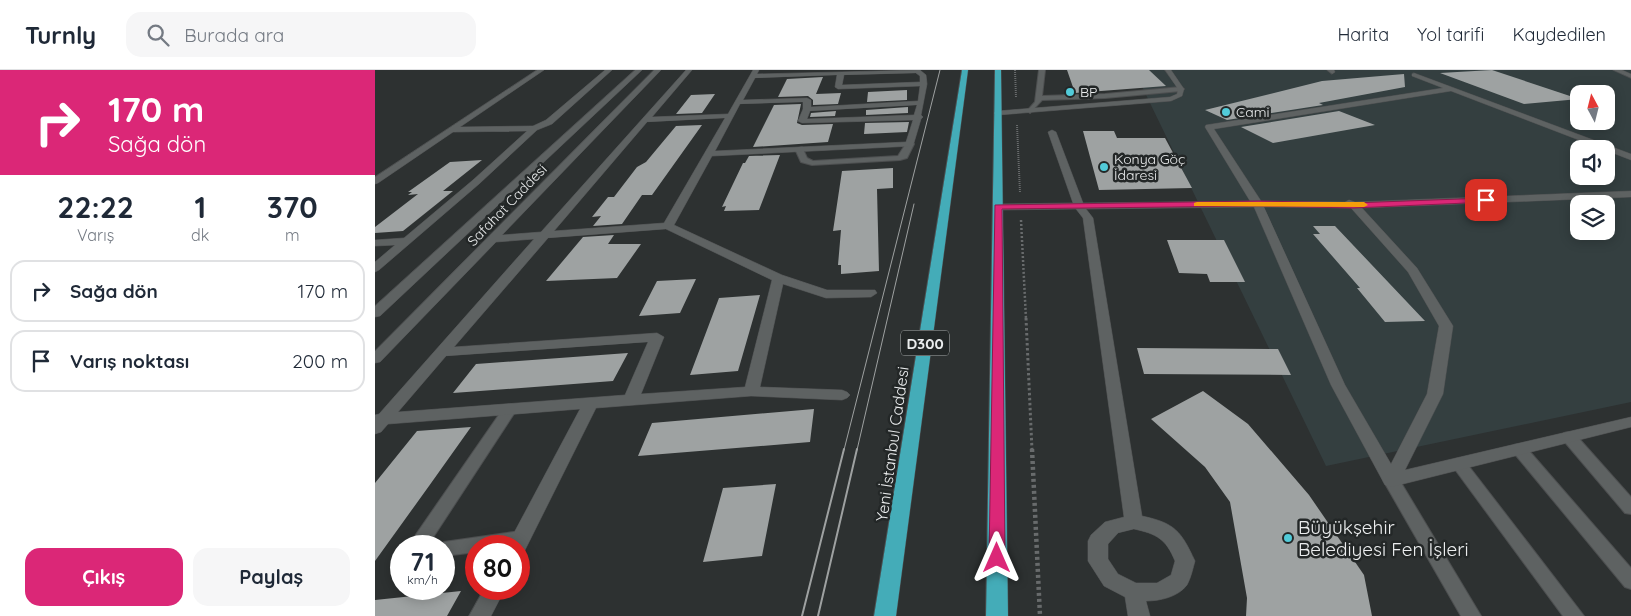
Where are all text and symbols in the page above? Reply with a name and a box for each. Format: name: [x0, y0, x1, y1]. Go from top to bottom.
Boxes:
search box: [126, 12, 476, 57]
text: Turnly: [25, 20, 96, 50]
icon: search: [144, 21, 172, 49]
text: Burada ara: [184, 23, 284, 47]
text: Harita: [1337, 23, 1389, 46]
text: Yol tarifi: [1417, 23, 1484, 46]
text: Kaydedilen: [1512, 23, 1606, 46]
place label: BP: [1080, 83, 1097, 101]
north arrow: [1570, 85, 1615, 130]
map controls: [1570, 85, 1615, 240]
marker: BP: [1064, 86, 1076, 98]
text: 170 m: [108, 87, 204, 131]
icon: right: [25, 90, 90, 155]
place label: Cami: [1236, 103, 1269, 121]
marker: Cami: [1220, 106, 1232, 118]
text: Sağa dön: [108, 130, 206, 158]
button: sound: [1570, 140, 1615, 185]
place label: Konya Göç İdaresi: [1114, 150, 1185, 184]
street label: Safahat Caddesi: [463, 160, 551, 250]
marker: Konya Göç İdaresi: [1098, 161, 1110, 173]
pin: [1465, 179, 1507, 221]
icon: arrive: [1472, 186, 1500, 214]
text: 22:22: [57, 188, 134, 226]
text: 1: [194, 188, 206, 226]
text: 370: [267, 188, 318, 226]
button: layers: [1570, 195, 1615, 240]
text: Varış: [77, 225, 114, 245]
text: dk: [191, 225, 209, 245]
text: m: [285, 225, 299, 245]
icon: right: [27, 277, 55, 305]
text: Sağa dön: [70, 279, 158, 303]
text: 170 m: [297, 279, 348, 303]
road number: D300: [901, 330, 949, 356]
icon: arrive: [27, 347, 55, 375]
text: Varış noktası: [70, 349, 189, 373]
text: 200 m: [292, 349, 348, 373]
street label: Yeni İstanbul Caddesi: [871, 365, 913, 523]
place label: Büyükşehir Belediyesi Fen İşleri: [1298, 515, 1469, 561]
position arrow: [970, 531, 1022, 583]
marker: Büyükşehir Belediyesi Fen İşleri: [1282, 532, 1294, 544]
speed limit sign: 80: [465, 535, 530, 600]
text: 71: [410, 546, 435, 577]
button: Çıkış: [25, 548, 183, 606]
button: Paylaş: [193, 548, 350, 606]
text: km/h: [407, 572, 438, 587]

